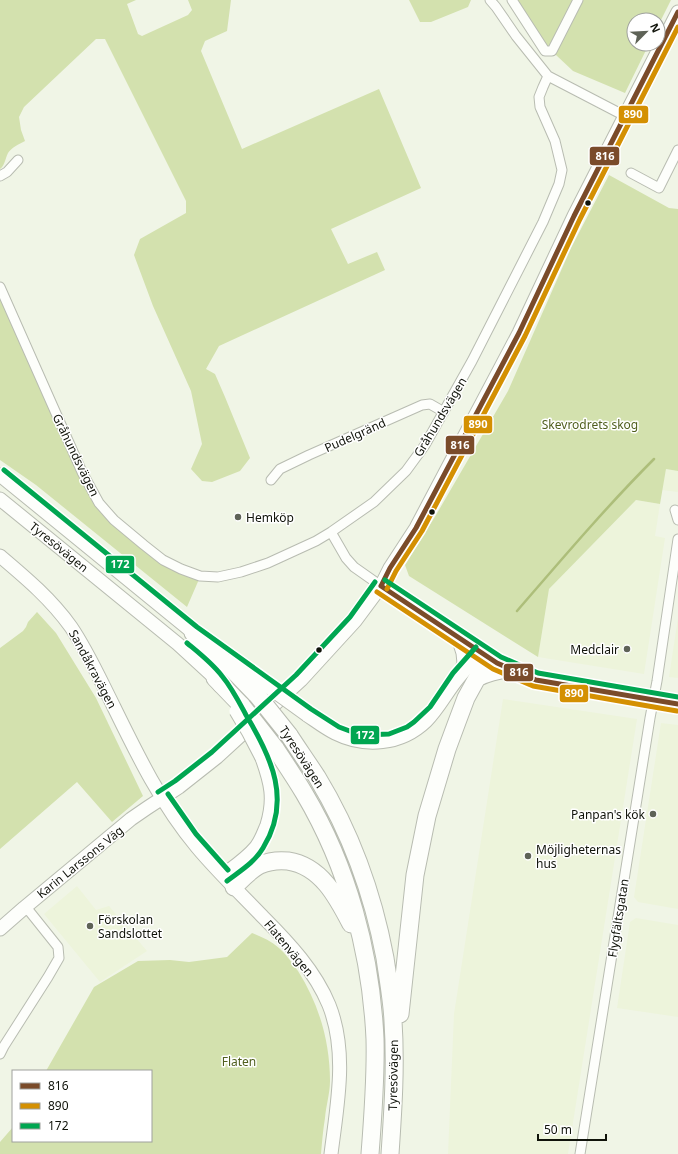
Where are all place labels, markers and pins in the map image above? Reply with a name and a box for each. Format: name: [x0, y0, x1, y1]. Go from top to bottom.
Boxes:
unlabelled marker: [583, 198, 593, 208]
unlabelled marker: [427, 507, 437, 517]
place label: Hemköp: [246, 509, 294, 526]
marker: Hemköp: [233, 512, 243, 522]
place label: Medclair: [570, 641, 619, 658]
marker: Medclair: [622, 644, 632, 654]
unlabelled marker: [314, 645, 324, 655]
place label: Panpan's kök: [571, 806, 646, 823]
marker: Panpan's kök: [648, 809, 658, 819]
place label: Möjligheternas hus: [536, 841, 621, 872]
marker: Möjligheternas hus: [523, 851, 533, 861]
place label: Förskolan Sandslottet: [98, 911, 163, 942]
marker: Förskolan Sandslottet: [85, 921, 95, 931]

